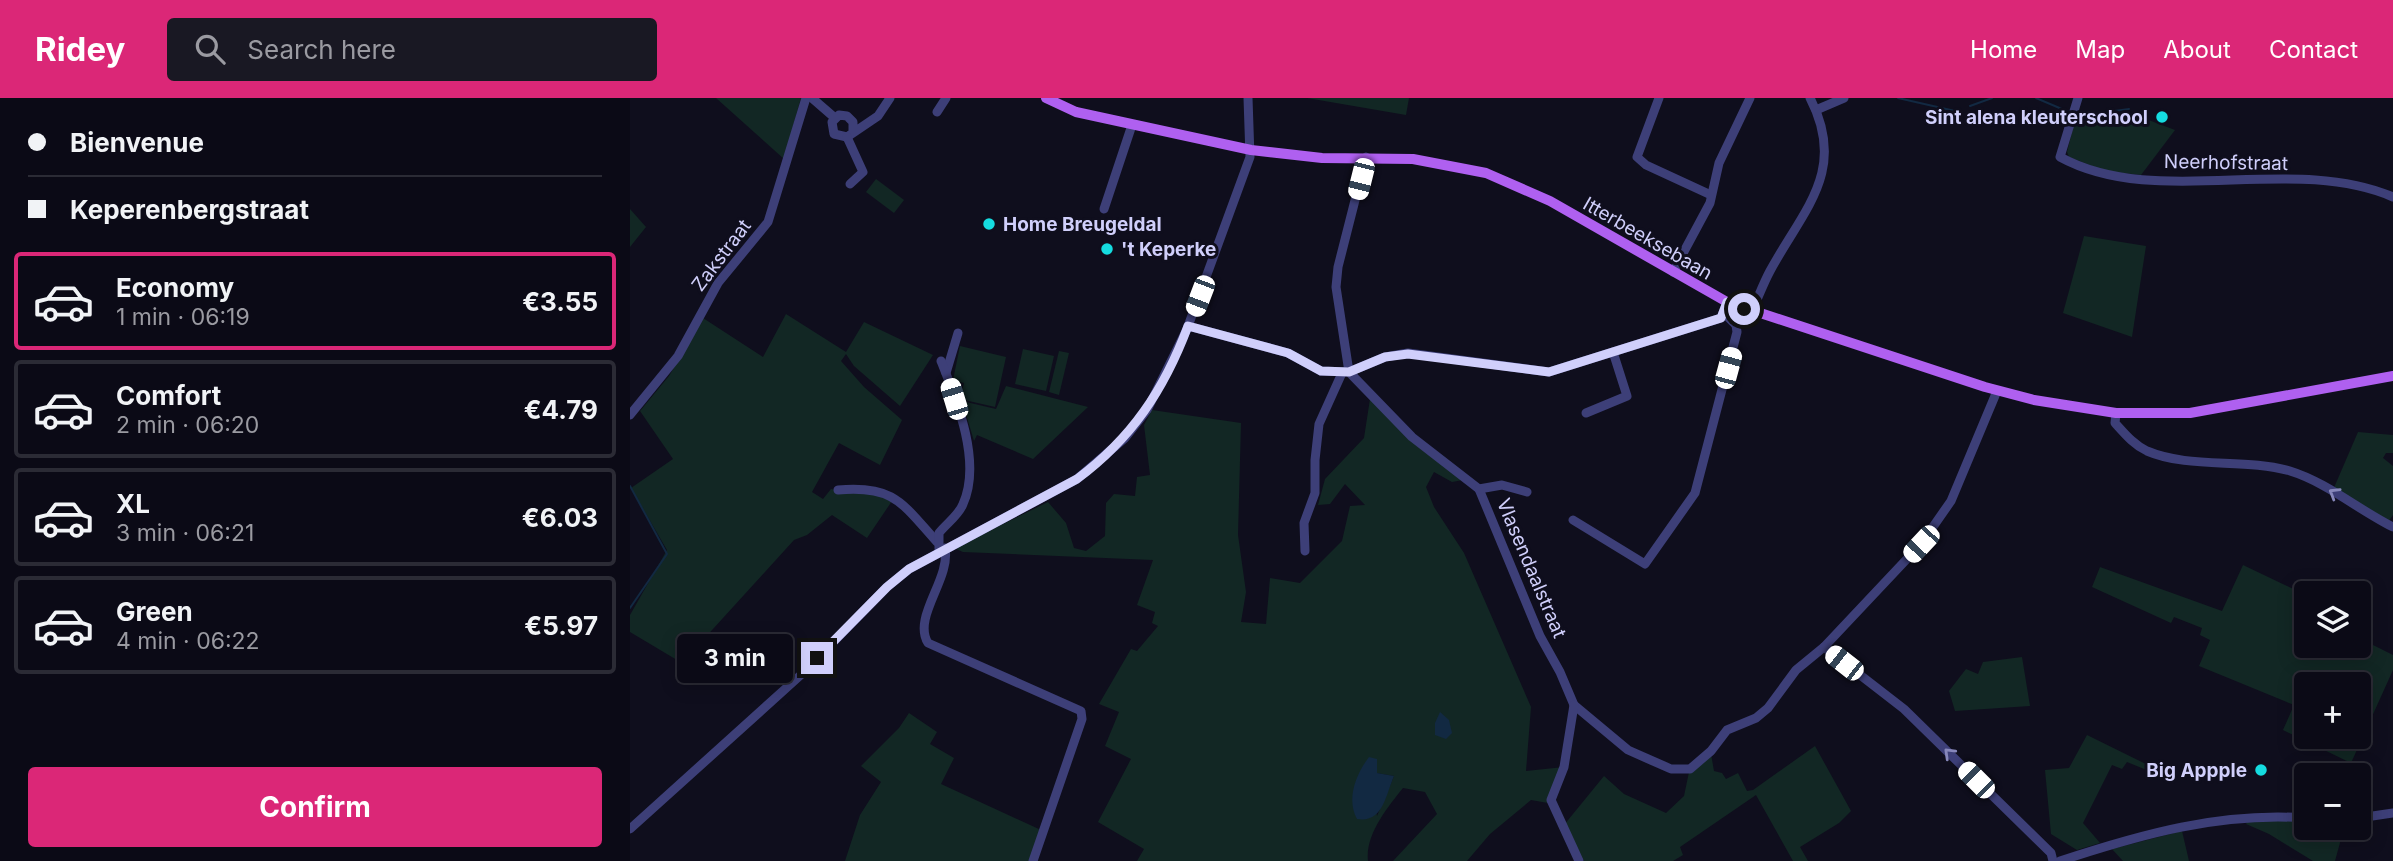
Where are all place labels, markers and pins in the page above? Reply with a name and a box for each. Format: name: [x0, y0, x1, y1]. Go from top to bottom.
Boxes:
place label: Sint alena kleuterschool: [1925, 106, 2148, 129]
marker: Sint alena kleuterschool: [2154, 109, 2170, 125]
place label: Home Breugeldal: [1003, 213, 1162, 236]
marker: Home Breugeldal: [981, 216, 997, 232]
place label: 't Keperke: [1121, 238, 1216, 261]
marker: 't Keperke: [1099, 241, 1115, 257]
place label: Big Appple: [2146, 759, 2247, 782]
marker: Big Appple: [2253, 762, 2269, 778]

